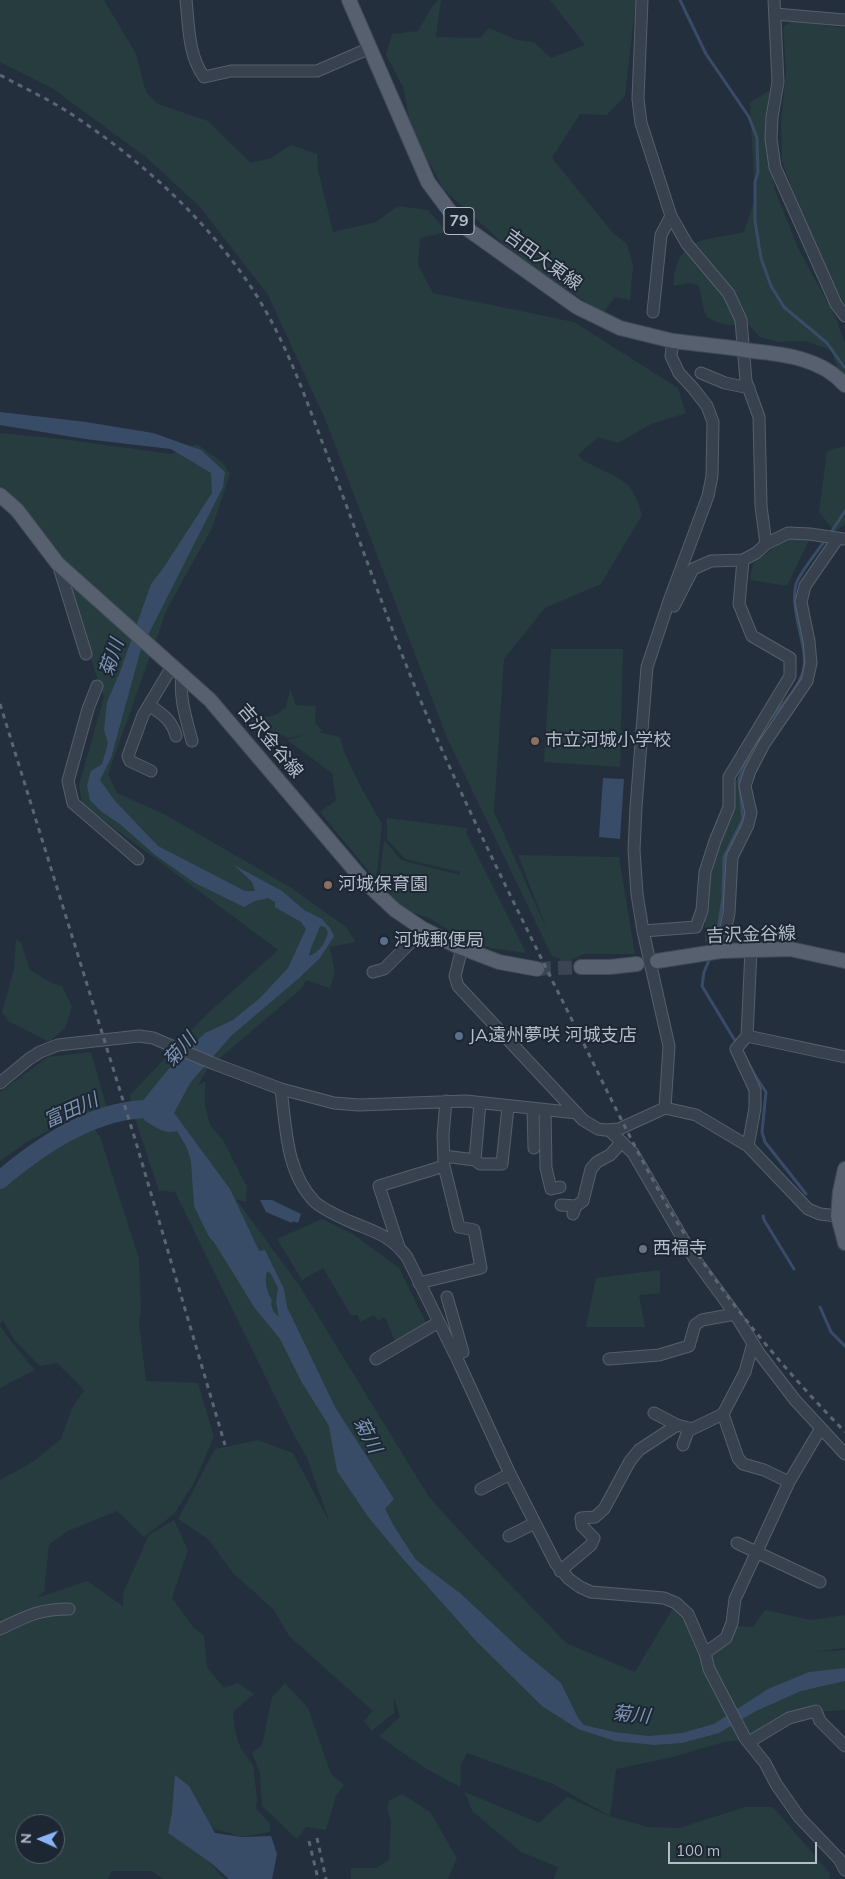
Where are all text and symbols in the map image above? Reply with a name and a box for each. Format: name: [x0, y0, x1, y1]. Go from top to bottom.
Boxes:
road number: 79: [444, 208, 474, 235]
street label: 吉田大東線: [500, 225, 586, 295]
water label: 菊川: [95, 636, 129, 680]
street label: 吉沢金谷線: [233, 700, 307, 782]
place label: 市立河城小学校: [545, 730, 671, 752]
marker: 市立河城小学校: [529, 735, 541, 747]
place label: 河城保育園: [338, 874, 428, 896]
marker: 河城保育園: [322, 879, 334, 891]
street label: 吉沢金谷線: [706, 923, 796, 947]
place label: 河城郵便局: [394, 930, 484, 952]
marker: 河城郵便局: [378, 935, 390, 947]
place label: JA遠州夢咲 河城支店: [469, 1025, 637, 1047]
water label: 菊川: [159, 1028, 201, 1072]
marker: JA遠州夢咲 河城支店: [453, 1030, 465, 1042]
water label: 富田川: [40, 1089, 102, 1133]
place label: 西福寺: [653, 1238, 707, 1260]
marker: 西福寺: [637, 1243, 649, 1255]
water label: 菊川: [348, 1413, 386, 1457]
water label: 菊川: [611, 1702, 651, 1728]
north arrow: [15, 1814, 65, 1864]
scale bar: [670, 1832, 819, 1864]
text: N: [17, 1833, 35, 1844]
text: 100 m: [676, 1841, 720, 1860]

